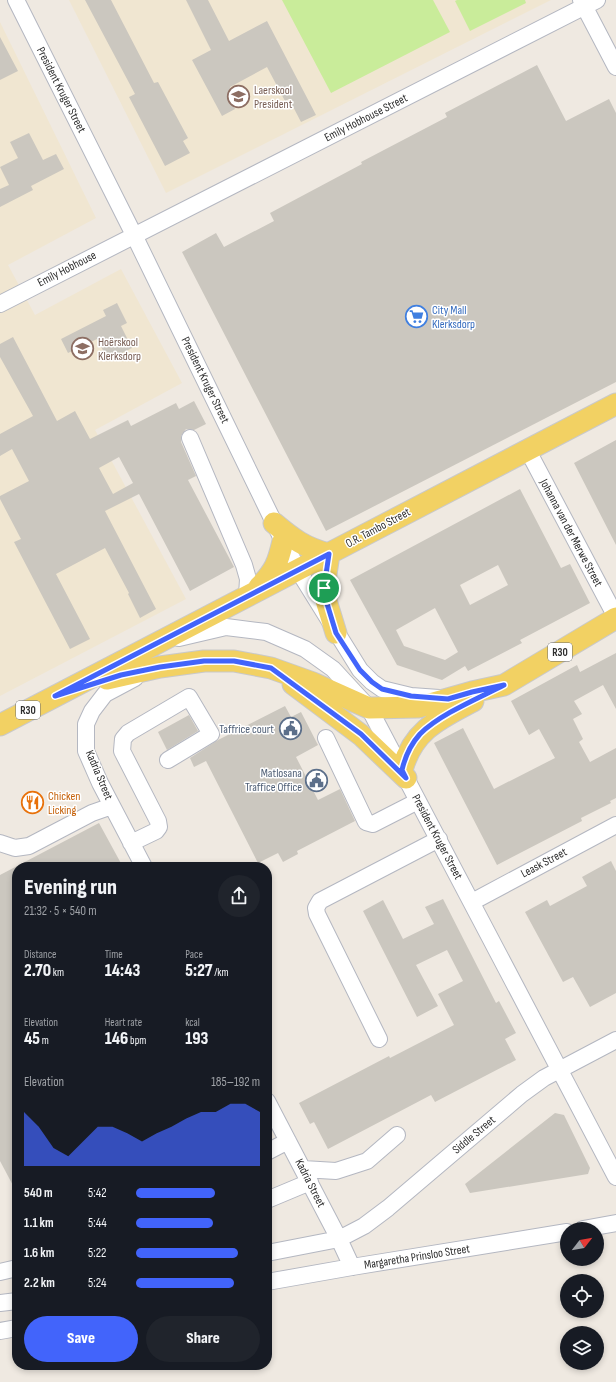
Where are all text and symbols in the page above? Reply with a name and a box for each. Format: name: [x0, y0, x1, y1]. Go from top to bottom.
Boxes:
street label: President Kruger Street: [33, 45, 89, 136]
place label: Laerskool President: [254, 83, 293, 112]
school or university icon: Laerskool President: [225, 84, 251, 110]
street label: Emily Hobhouse Street: [322, 90, 410, 145]
street label: Emily Hobhouse: [35, 248, 99, 290]
place label: City Mall Klerksdorp: [432, 303, 475, 332]
supermarket icon: City Mall Klerksdorp: [403, 304, 429, 330]
street label: President Kruger Street: [178, 334, 233, 426]
place label: Hoërskool Klerksdorp: [98, 335, 141, 364]
school or university icon: Hoërskool Klerksdorp: [69, 336, 95, 362]
street label: Johanna van der Merwe Street: [536, 476, 606, 590]
street label: O.R. Tambo Street: [343, 505, 413, 551]
pin: [307, 571, 341, 605]
icon: arrive: [313, 577, 335, 599]
road number: R30: [548, 643, 572, 661]
road number: R30: [16, 701, 40, 719]
public building icon: Taffrice court: [277, 716, 303, 742]
place label: Taffrice court: [219, 722, 274, 737]
street label: Kadria Street: [82, 748, 116, 802]
place label: Matlosana Traffice Office: [245, 766, 302, 795]
public building icon: Matlosana Traffice Office: [304, 767, 330, 793]
place label: Chicken Licking: [48, 789, 80, 818]
restaurant icon: Chicken Licking: [20, 790, 46, 816]
street label: President Kruger Street: [408, 792, 466, 882]
street label: Leask Street: [518, 845, 570, 881]
text: Evening run: [24, 874, 117, 901]
button: share: [218, 875, 260, 917]
text: 21:32 · 5 × 540 m: [24, 903, 97, 919]
text: Distance: [24, 948, 56, 961]
text: Time: [105, 948, 123, 961]
text: Pace: [185, 948, 203, 961]
text: 2.70: [24, 961, 51, 981]
text: 14:43: [105, 961, 140, 981]
text: 5:27: [185, 961, 212, 981]
text: km: [51, 966, 64, 979]
text: /km: [212, 966, 229, 979]
text: Elevation: [24, 1016, 58, 1029]
text: Heart rate: [105, 1016, 142, 1029]
text: kcal: [185, 1016, 200, 1029]
text: 45: [24, 1029, 40, 1049]
text: 146: [105, 1029, 128, 1049]
text: 193: [185, 1029, 208, 1049]
text: m: [40, 1034, 49, 1047]
text: bpm: [128, 1034, 146, 1047]
text: Elevation: [24, 1074, 64, 1090]
text: 185–192 m: [211, 1074, 260, 1090]
street label: Siddle Street: [449, 1112, 499, 1157]
street label: Kadria Street: [291, 1156, 329, 1210]
text: 540 m: [24, 1185, 53, 1201]
text: 5:42: [88, 1185, 107, 1201]
text: 1.1 km: [24, 1215, 54, 1231]
text: 5:44: [88, 1215, 107, 1231]
north arrow: [560, 1222, 604, 1266]
map controls: [560, 1222, 604, 1370]
street label: Margaretha Prinsloo Street: [363, 1241, 471, 1273]
text: 1.6 km: [24, 1245, 54, 1261]
text: 5:22: [88, 1245, 106, 1261]
button: locate: [560, 1274, 604, 1318]
text: 2.2 km: [24, 1275, 55, 1291]
text: 5:24: [88, 1275, 106, 1291]
button: Save: [24, 1316, 138, 1362]
button: Share: [146, 1316, 260, 1362]
button: layers: [560, 1326, 604, 1370]

